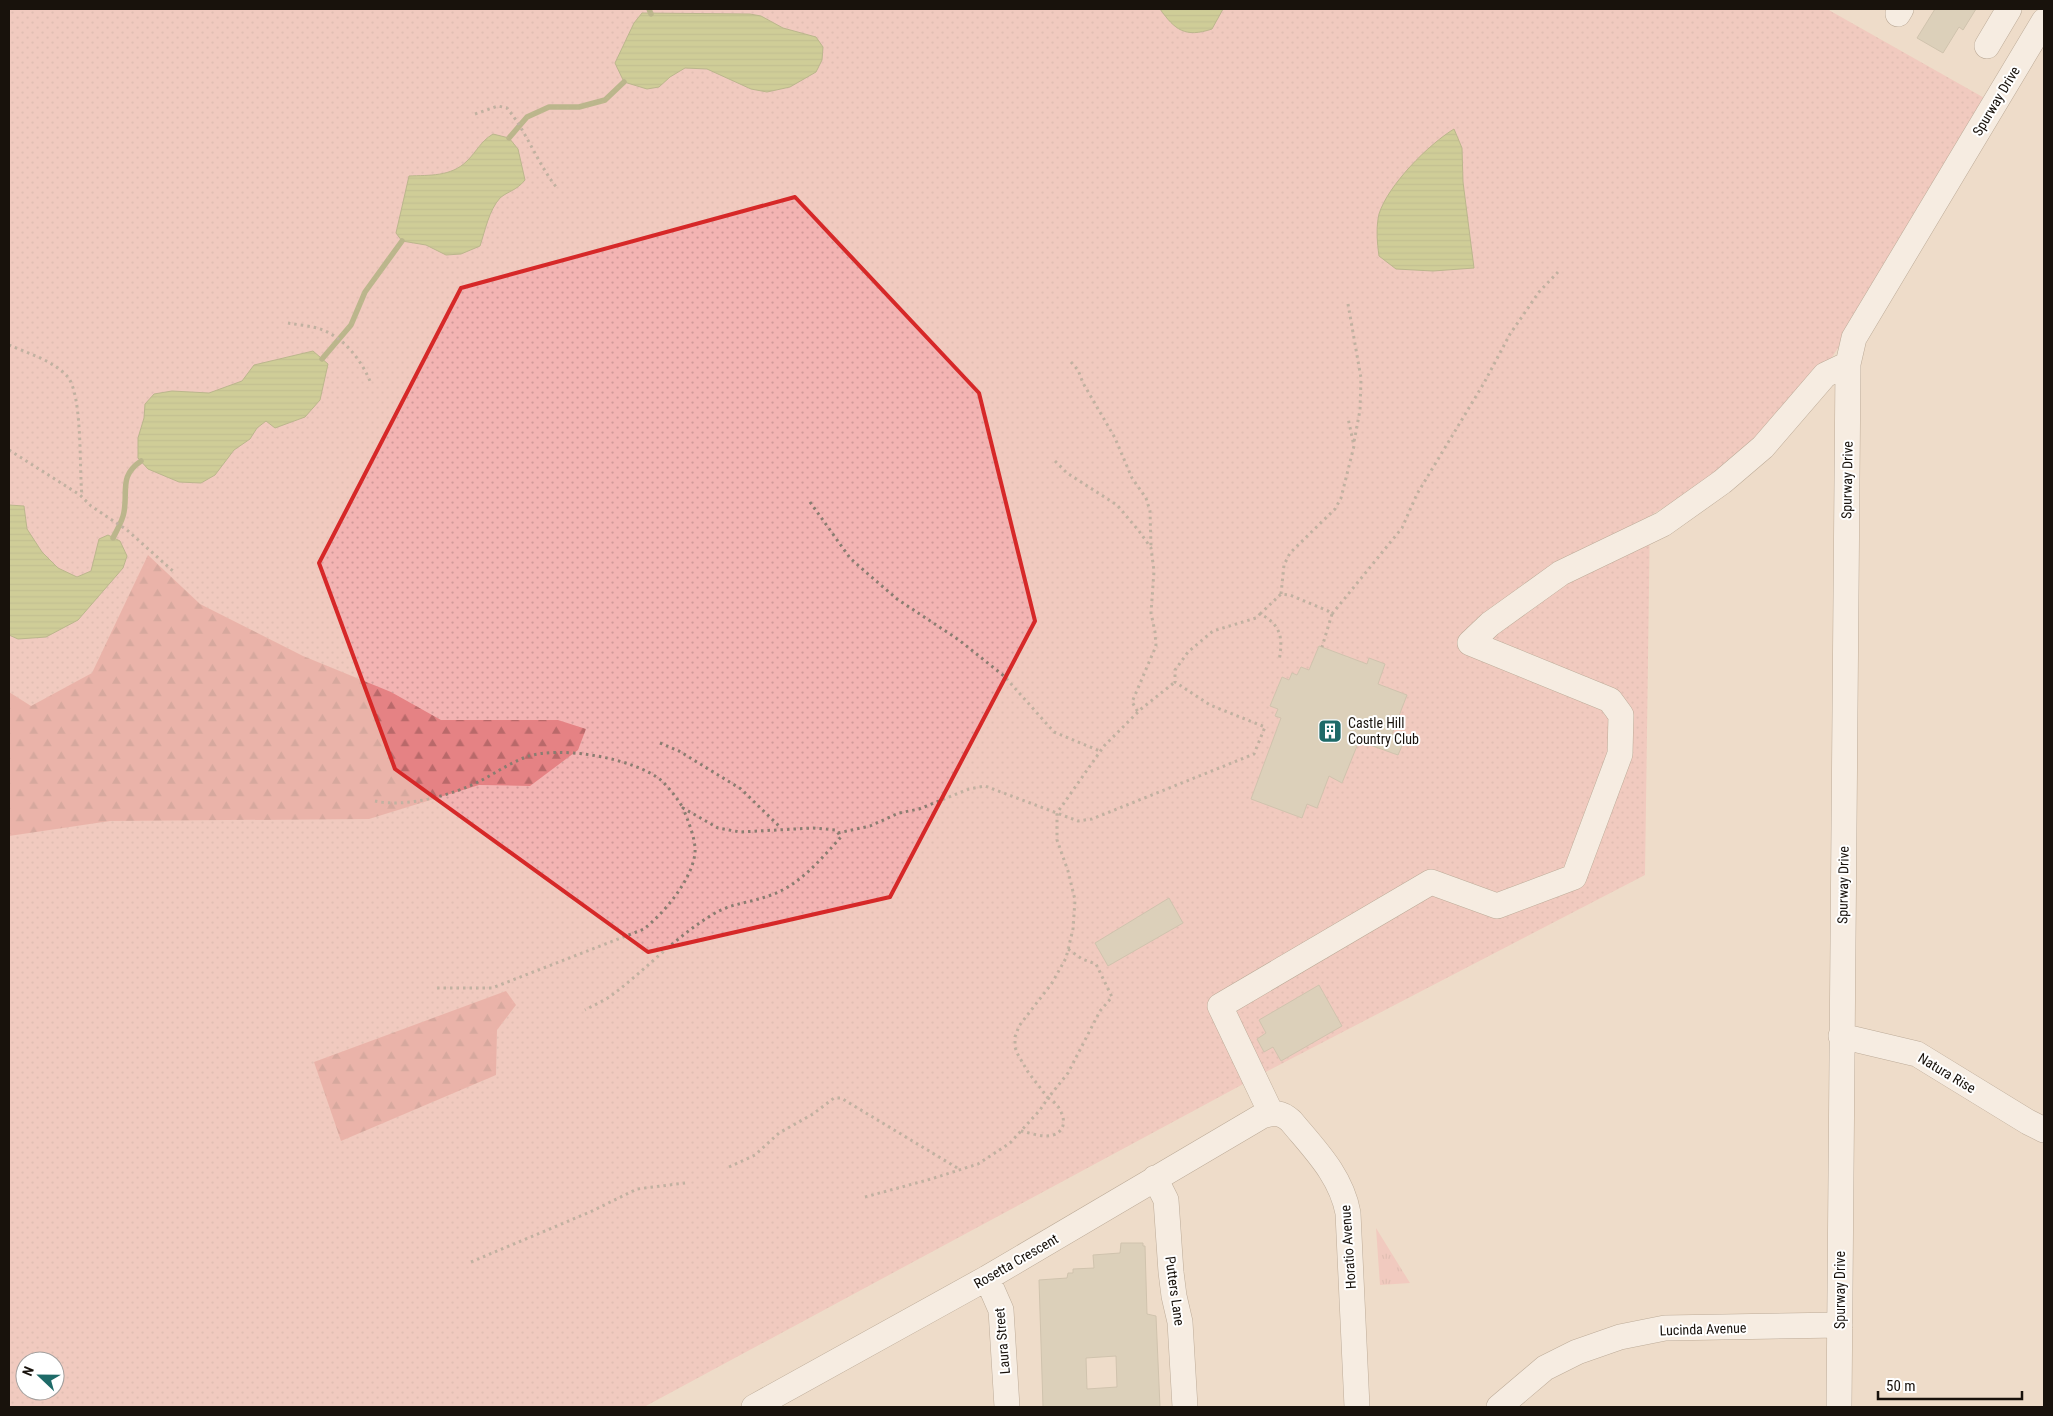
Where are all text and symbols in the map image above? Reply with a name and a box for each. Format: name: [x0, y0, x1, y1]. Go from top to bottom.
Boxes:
street label: Spurway Drive: [1969, 63, 2023, 139]
street label: Spurway Drive: [1838, 440, 1856, 519]
place label: Castle Hill Country Club: [1348, 715, 1419, 747]
building icon: Castle Hill Country Club: [1317, 718, 1343, 744]
street label: Spurway Drive: [1834, 845, 1852, 924]
street label: Natura Rise: [1916, 1050, 1979, 1097]
street label: Horatio Avenue: [1337, 1204, 1359, 1290]
street label: Rosetta Crescent: [971, 1230, 1061, 1292]
street label: Spurway Drive: [1832, 1251, 1848, 1329]
street label: Putters Lane: [1162, 1255, 1188, 1327]
street label: Laura Street: [991, 1307, 1013, 1375]
street label: Lucinda Avenue: [1659, 1319, 1747, 1339]
north arrow: [15, 1351, 65, 1401]
text: N: [19, 1364, 37, 1378]
scale bar: [1878, 1368, 2022, 1400]
text: 50 m: [1886, 1377, 1916, 1395]

